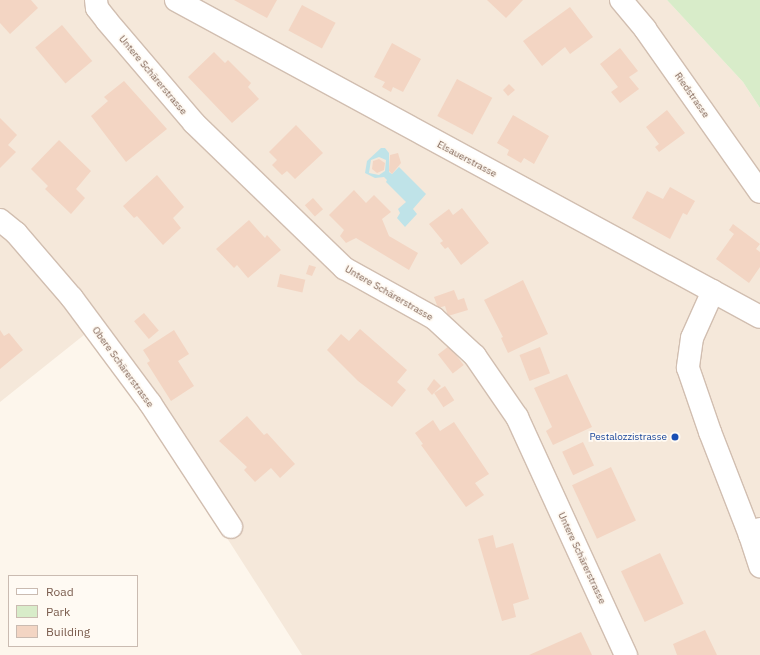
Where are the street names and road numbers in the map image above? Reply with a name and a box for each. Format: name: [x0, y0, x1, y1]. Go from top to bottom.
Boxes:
street label: Untere Schärerstrasse: [116, 33, 190, 117]
street label: Riedstrasse: [672, 70, 712, 120]
street label: Elsauerstrasse: [435, 138, 499, 180]
street label: Untere Schärerstrasse: [343, 263, 435, 323]
street label: Obere Schärerstrasse: [90, 324, 156, 410]
street label: Untere Schärerstrasse: [555, 510, 609, 606]

